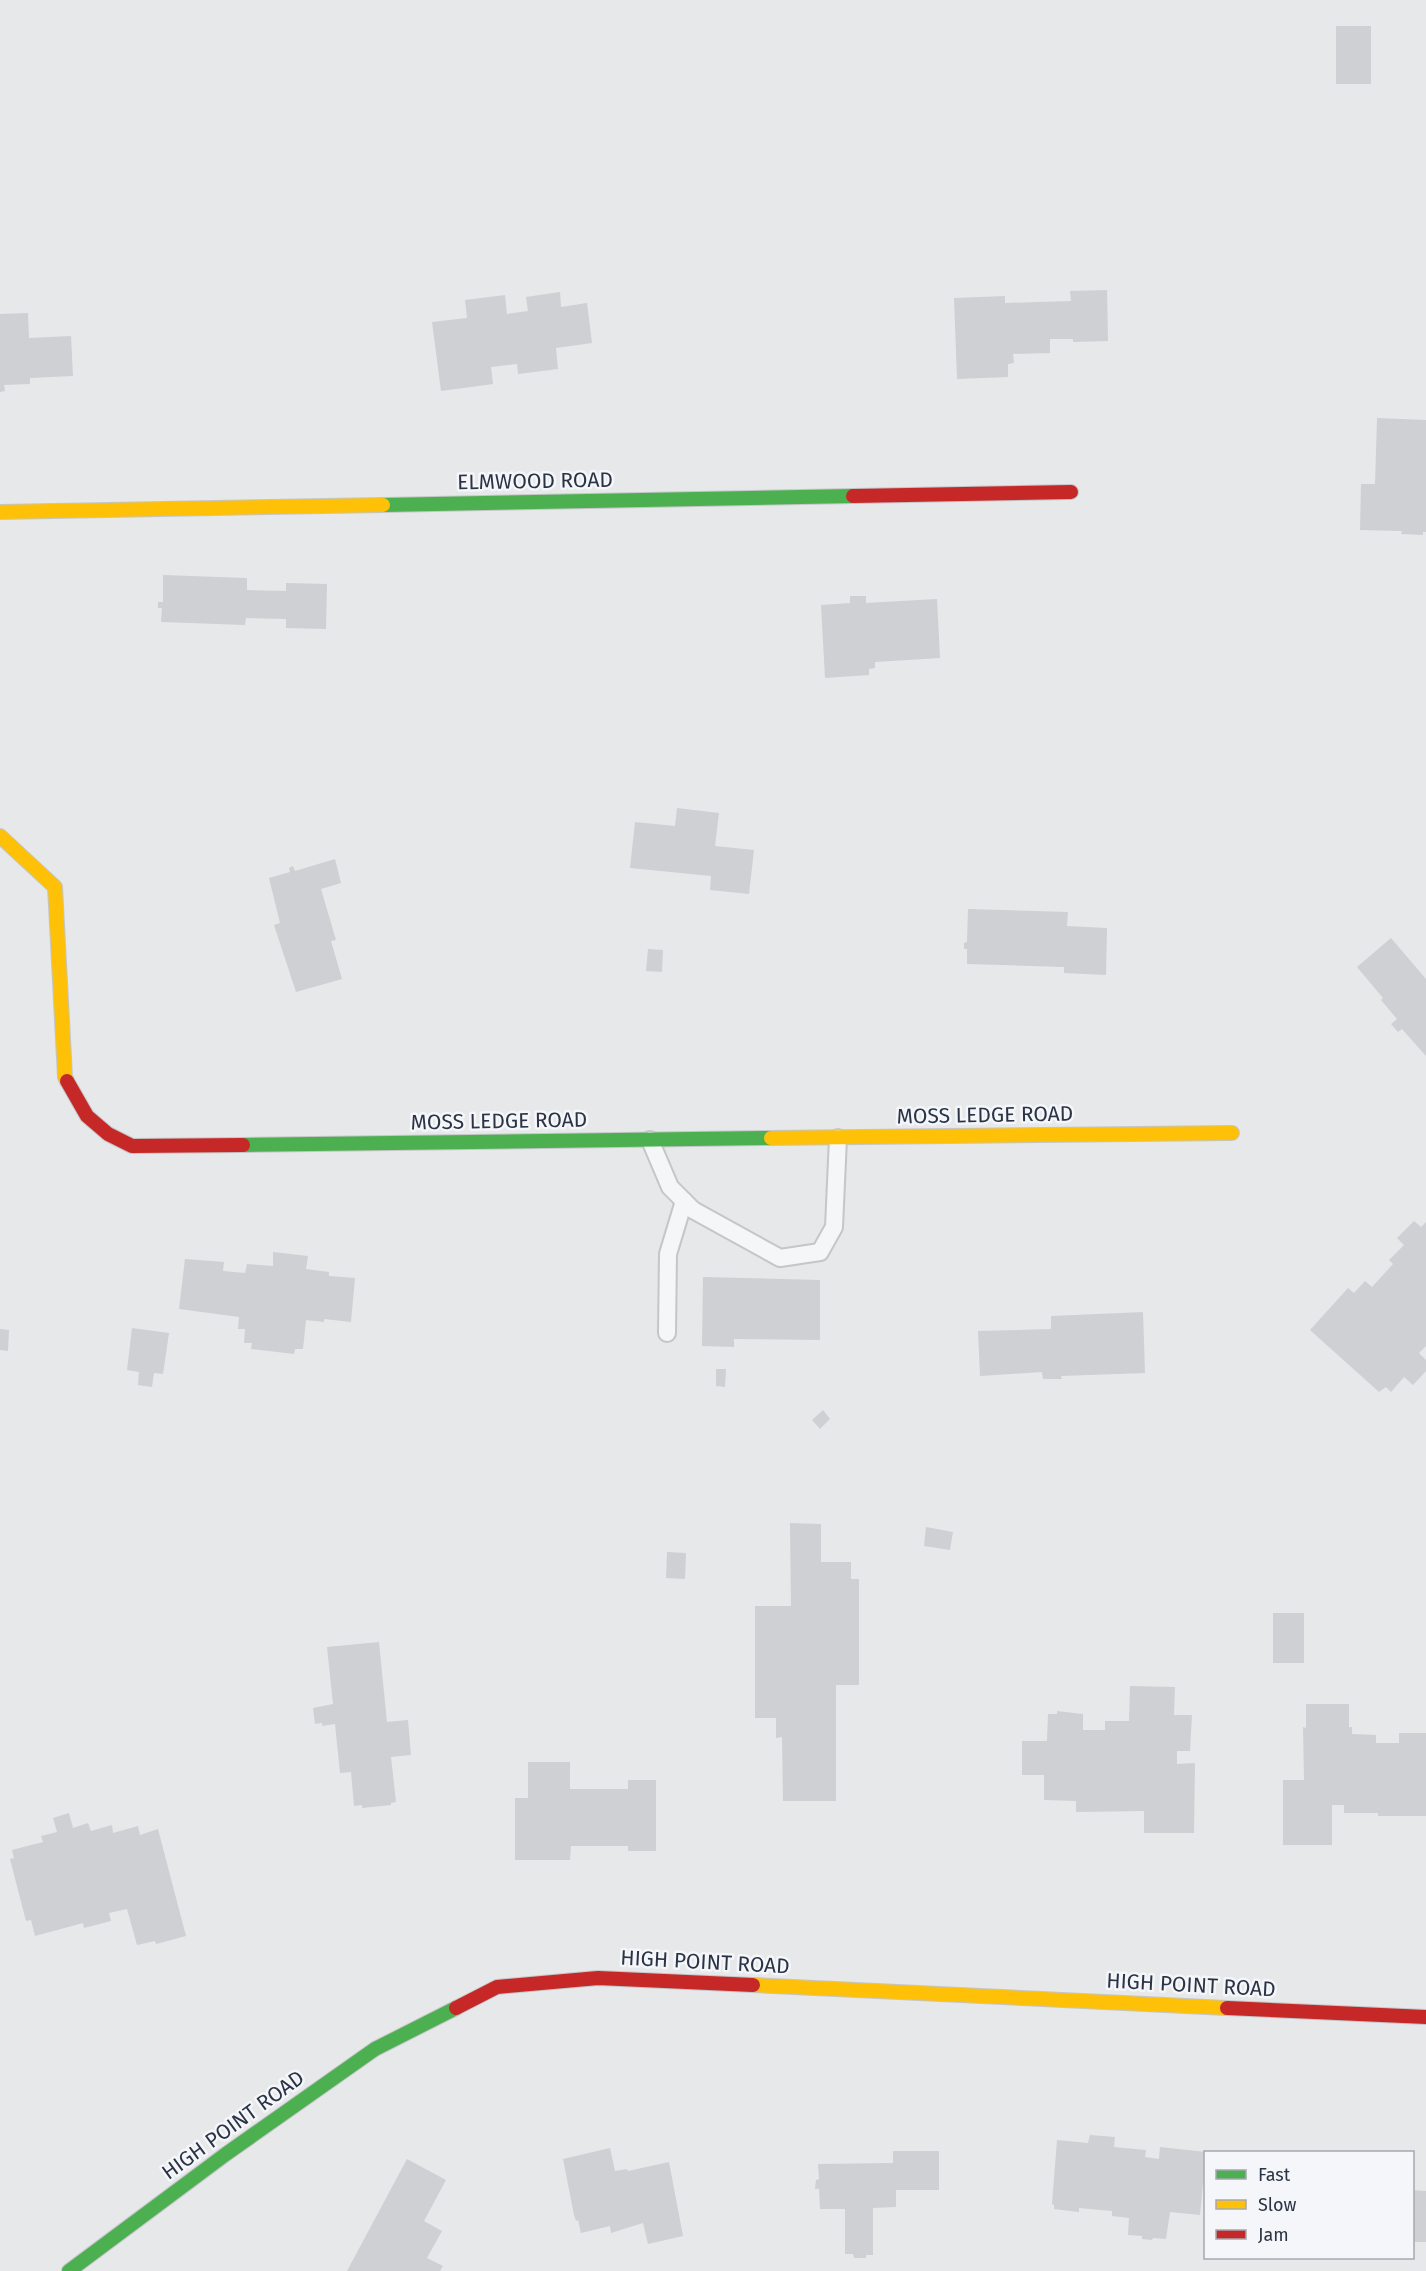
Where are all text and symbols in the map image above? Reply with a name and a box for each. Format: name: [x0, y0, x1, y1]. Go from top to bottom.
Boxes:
street label: ELMWOOD ROAD: [457, 467, 613, 495]
street label: MOSS LEDGE ROAD: [897, 1100, 1073, 1130]
street label: MOSS LEDGE ROAD: [411, 1106, 587, 1136]
street label: HIGH POINT ROAD: [620, 1945, 790, 1979]
street label: HIGH POINT ROAD: [1106, 1968, 1276, 2002]
street label: HIGH POINT ROAD: [157, 2065, 309, 2185]
legend: [1204, 2151, 1414, 2259]
text: Fast: [1258, 2164, 1291, 2186]
text: Slow: [1258, 2194, 1297, 2216]
text: Jam: [1258, 2224, 1289, 2246]

